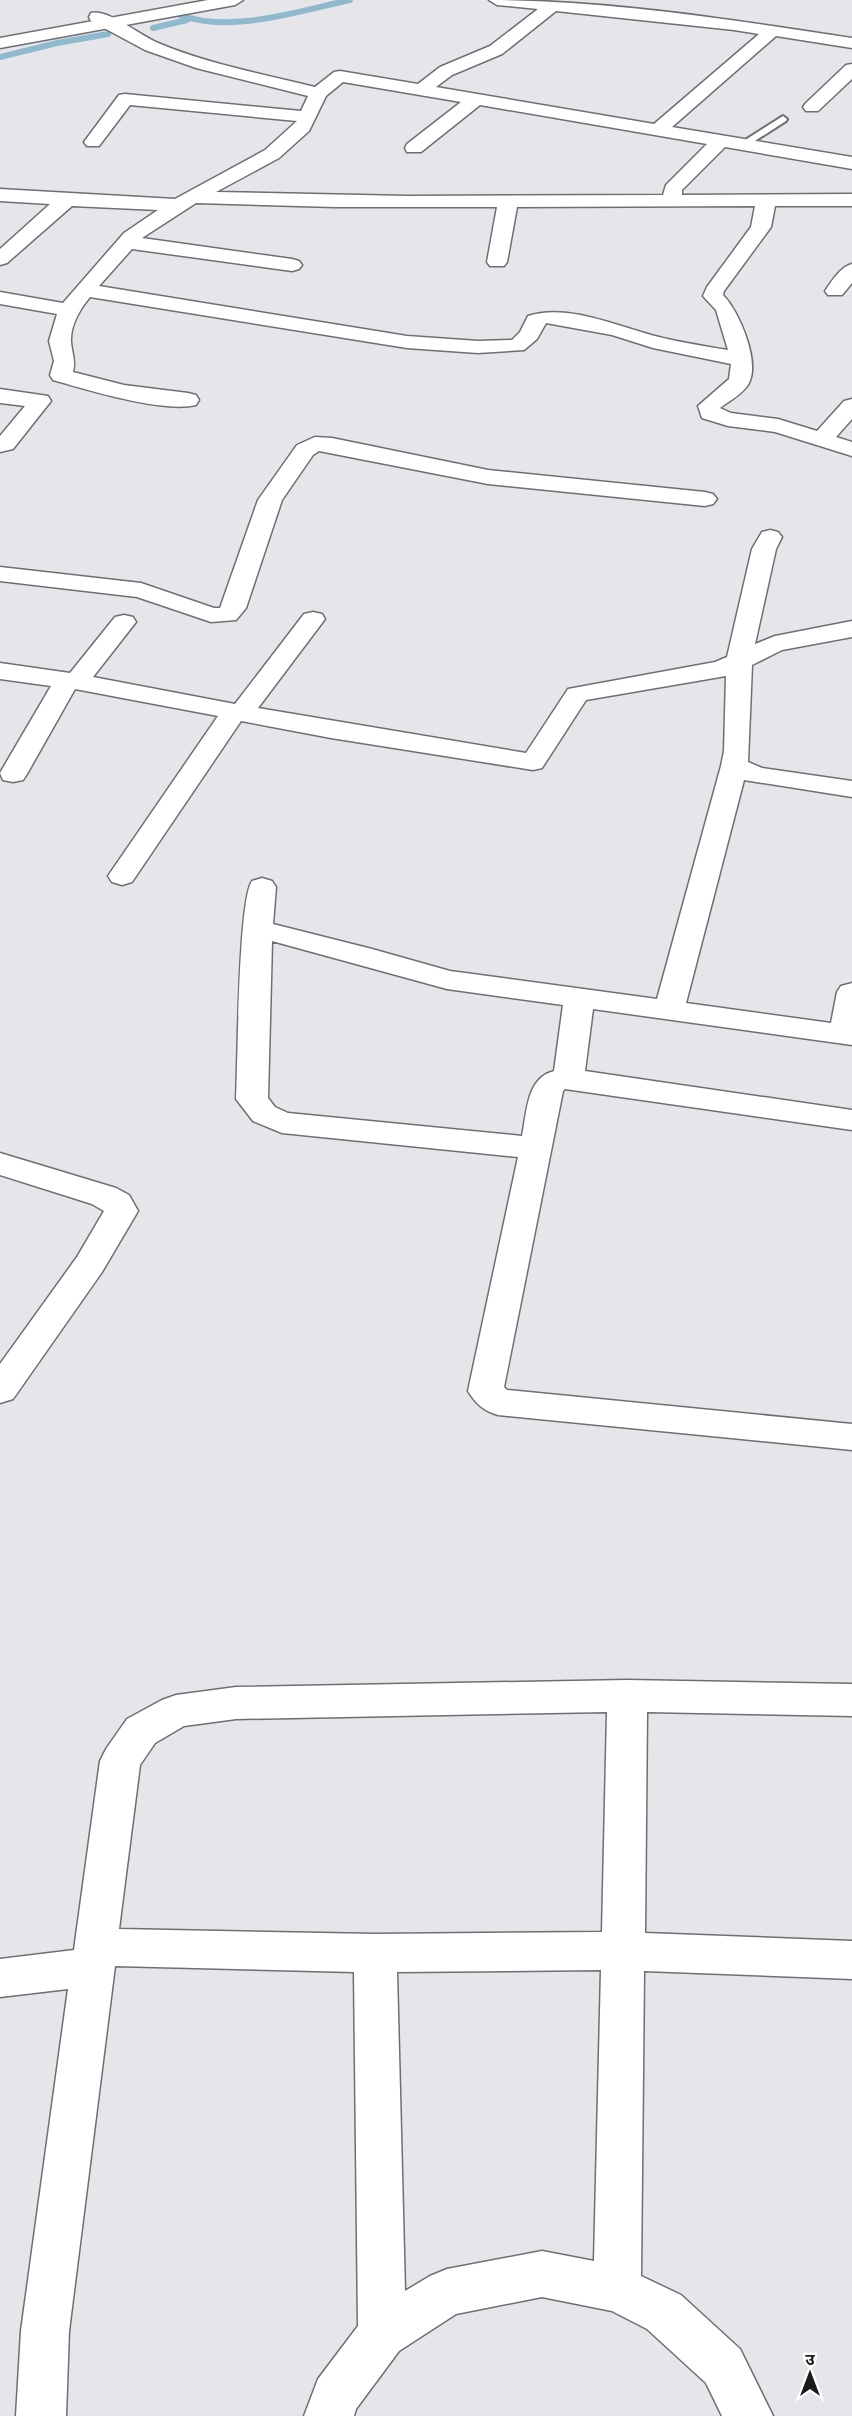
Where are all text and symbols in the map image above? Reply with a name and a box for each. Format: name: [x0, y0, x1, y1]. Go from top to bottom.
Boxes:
north arrow: [780, 2344, 840, 2404]
text: उ: [805, 2350, 815, 2368]

